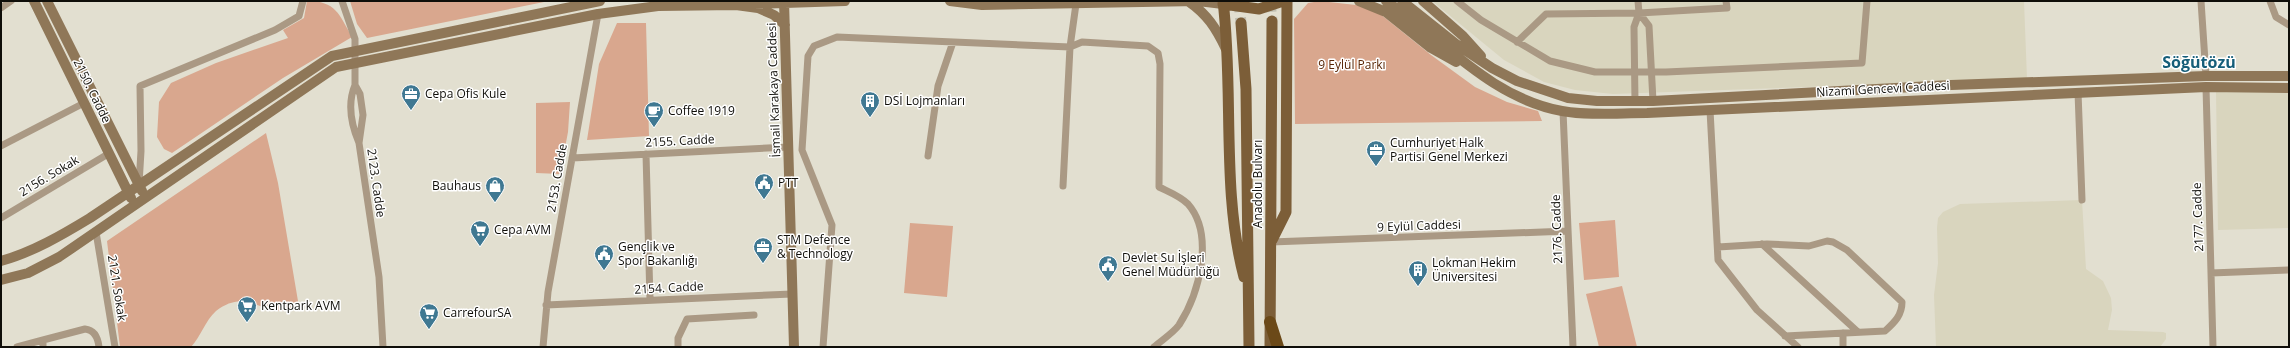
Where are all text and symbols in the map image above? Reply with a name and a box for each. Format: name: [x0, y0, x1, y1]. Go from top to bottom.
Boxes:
street label: İsmail Karakaya Caddesi: [763, 22, 784, 158]
district label: Söğütözü: [2162, 51, 2236, 73]
street label: 2150. Cadde: [70, 56, 115, 126]
park label: 9 Eylül Parkı: [1318, 56, 1386, 73]
street label: Nizami Gencevi Caddesi: [1816, 77, 1950, 100]
office icon: Cepa Ofis Kule: [400, 83, 422, 111]
place label: Cepa Ofis Kule: [425, 85, 506, 102]
building icon: DSİ Lojmanları: [859, 90, 881, 118]
place label: DSİ Lojmanları: [884, 92, 965, 109]
cafe icon: Coffee 1919: [643, 100, 665, 128]
place label: Coffee 1919: [668, 102, 735, 119]
street label: 2155. Cadde: [645, 130, 715, 151]
place label: Cumhuriyet Halk Partisi Genel Merkezi: [1390, 134, 1508, 165]
office icon: Cumhuriyet Halk Partisi Genel Merkezi: [1365, 139, 1387, 167]
street label: Anadolu Bulvarı: [1249, 140, 1266, 228]
street label: 2153. Cadde: [542, 142, 571, 214]
street label: 2123. Cadde: [363, 147, 390, 219]
street label: 2156. Sokak: [16, 151, 82, 200]
public building icon: PTT: [753, 172, 775, 200]
place label: PTT: [778, 174, 799, 191]
shop icon: Bauhaus: [484, 175, 506, 203]
place label: Bauhaus: [432, 177, 481, 194]
street label: 2177. Cadde: [2188, 182, 2207, 252]
street label: 2176. Cadde: [1547, 194, 1566, 264]
street label: 9 Eylül Caddesi: [1377, 216, 1461, 235]
supermarket icon: Cepa AVM: [469, 219, 491, 247]
place label: Cepa AVM: [494, 221, 551, 238]
place label: STM Defence & Technology: [777, 231, 854, 262]
office icon: STM Defence & Technology: [752, 236, 774, 264]
place label: Gençlik ve Spor Bakanlığı: [618, 238, 698, 269]
public building icon: Gençlik ve Spor Bakanlığı: [593, 243, 615, 271]
place label: Devlet Su İşleri Genel Müdürlüğü: [1122, 249, 1220, 280]
street label: 2121. Sokak: [104, 254, 131, 323]
public building icon: Devlet Su İşleri Genel Müdürlüğü: [1097, 254, 1119, 282]
place label: Lokman Hekim Üniversitesi: [1432, 254, 1516, 285]
building icon: Lokman Hekim Üniversitesi: [1407, 259, 1429, 287]
street label: 2154. Cadde: [634, 277, 704, 298]
supermarket icon: Kentpark AVM: [236, 295, 258, 323]
place label: Kentpark AVM: [261, 297, 341, 314]
supermarket icon: CarrefourSA: [418, 302, 440, 330]
place label: CarrefourSA: [443, 304, 512, 321]

